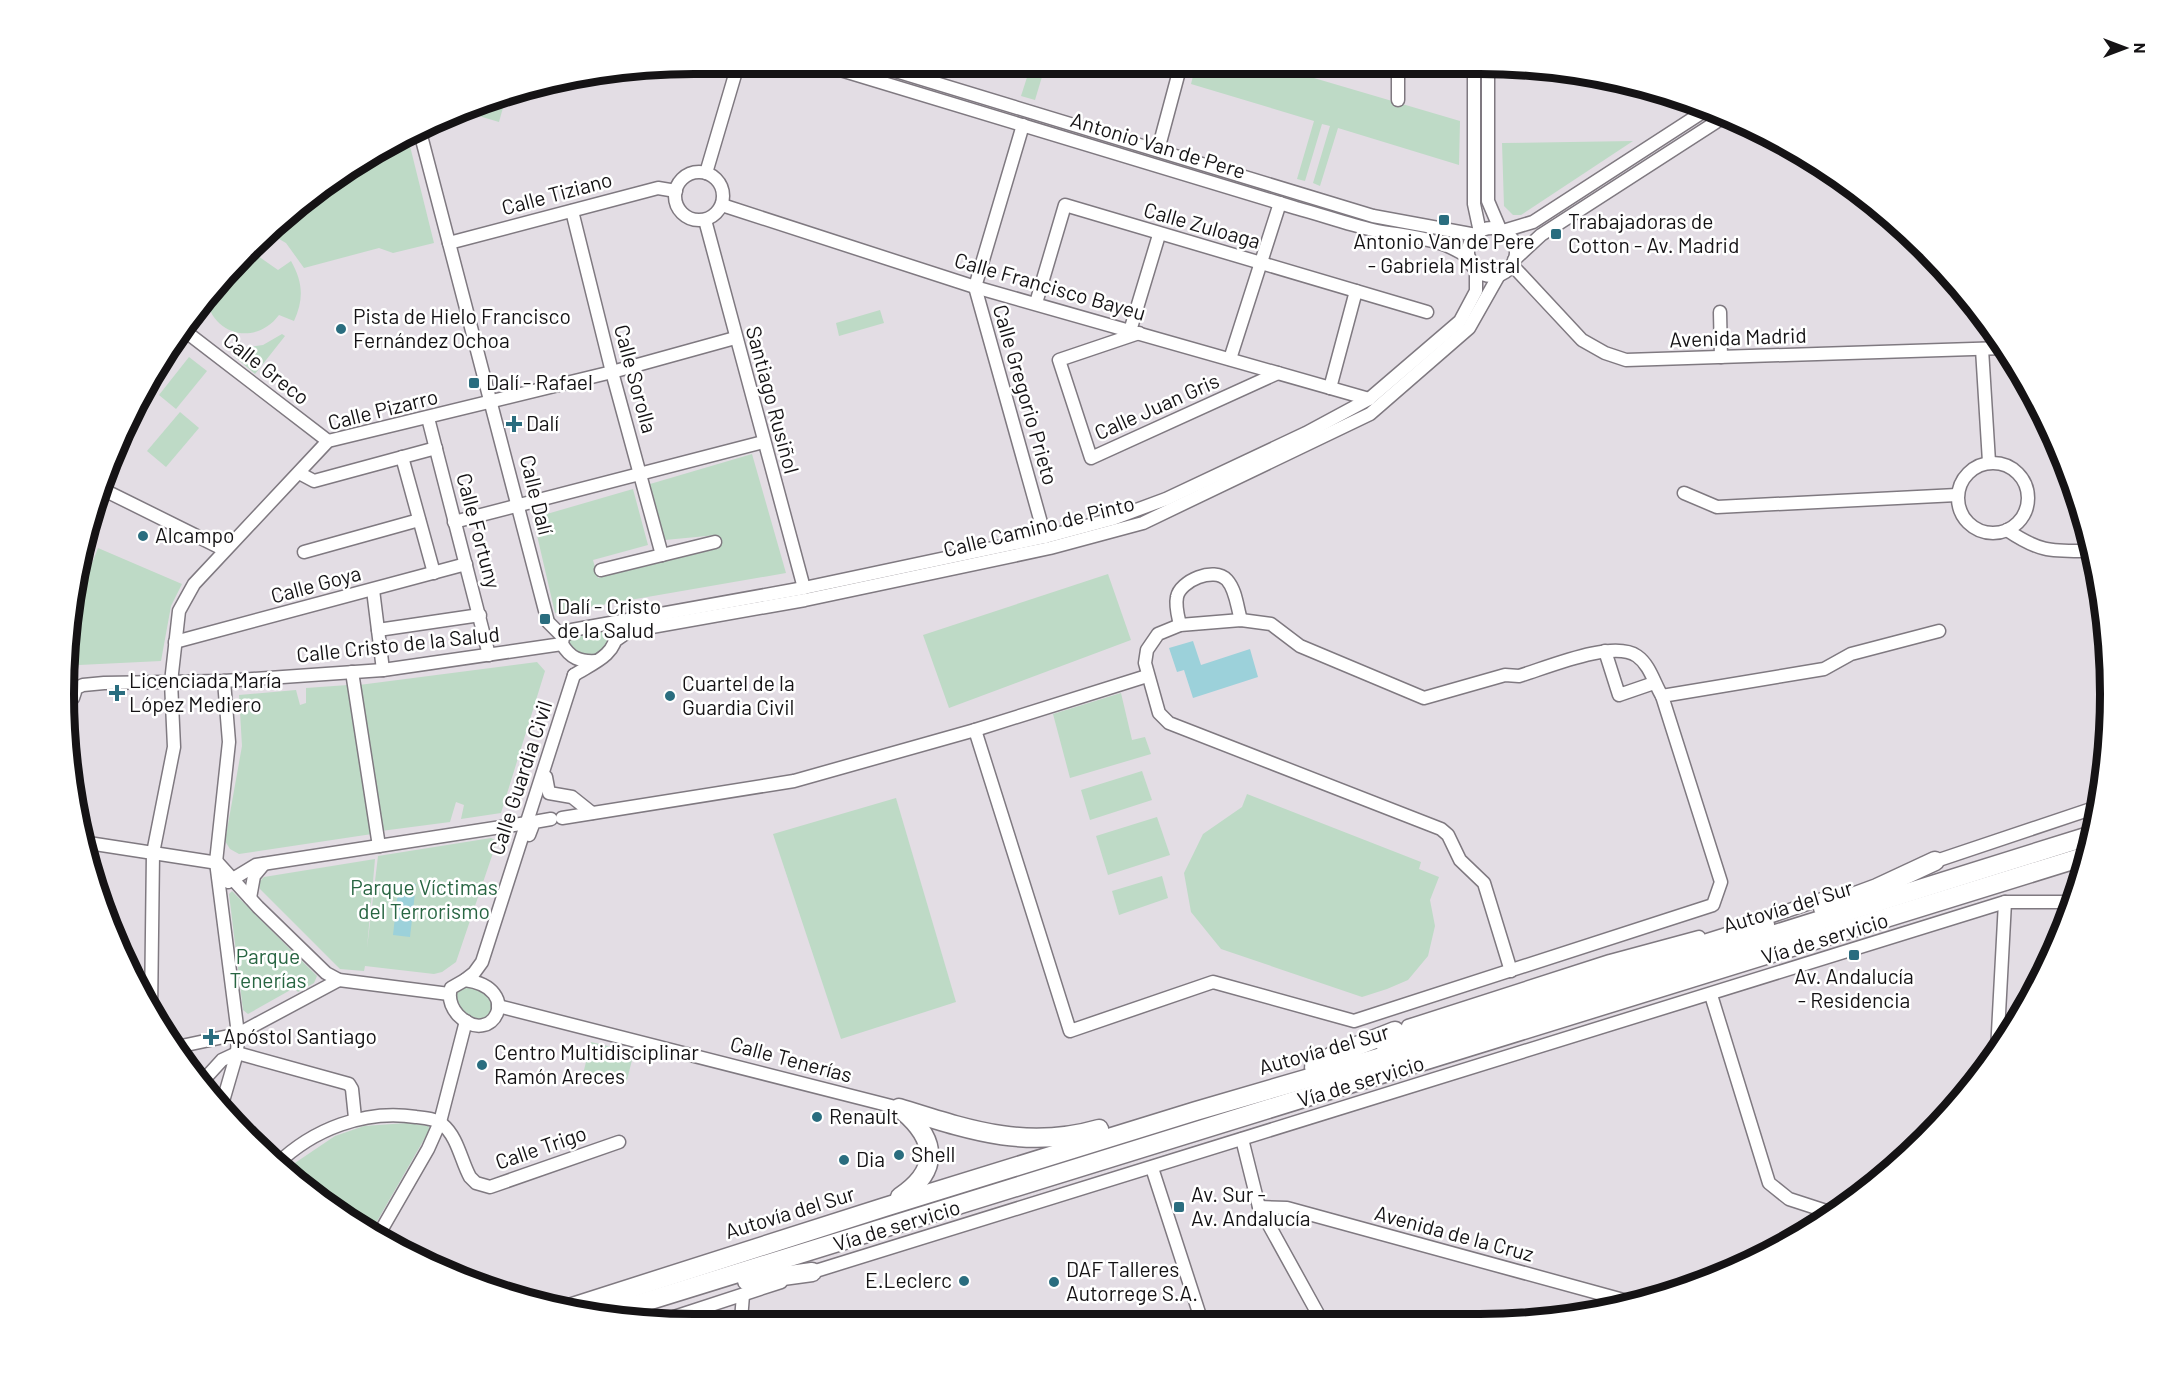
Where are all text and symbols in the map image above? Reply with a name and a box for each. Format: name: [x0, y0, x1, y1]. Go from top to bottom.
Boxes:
north arrow: [2095, 18, 2155, 78]
text: N: [2131, 43, 2150, 53]
street label: Antonio Van de Pere: [1068, 106, 1249, 183]
street label: Calle Tiziano: [499, 166, 615, 219]
street label: Calle Zuloaga: [1141, 196, 1264, 253]
place label: Trabajadoras de Cotton - Av. Madrid: [1568, 208, 1739, 257]
marker: Antonio Van de Pere - Gabriela Mistral: [1437, 213, 1451, 227]
marker: Trabajadoras de Cotton - Av. Madrid: [1549, 227, 1563, 241]
place label: Antonio Van de Pere - Gabriela Mistral: [1353, 228, 1535, 277]
street label: Calle Francisco Bayeu: [952, 246, 1149, 325]
street label: Calle Gregorio Prieto: [989, 301, 1064, 488]
place label: Pista de Hielo Francisco Fernández Ochoa: [353, 303, 571, 352]
marker: Pista de Hielo Francisco Fernández Ochoa: [334, 322, 348, 336]
street label: Calle Sorolla: [610, 322, 663, 436]
street label: Avenida Madrid: [1669, 322, 1807, 351]
street label: Santiago Rusiñol: [742, 323, 805, 476]
street label: Calle Greco: [219, 326, 315, 409]
street label: Calle Juan Gris: [1090, 367, 1223, 444]
place label: Dalí - Rafael: [486, 369, 593, 394]
marker: Dalí - Rafael: [467, 376, 481, 390]
street label: Calle Pizarro: [325, 383, 440, 434]
place label: Dalí: [526, 410, 559, 435]
marker: Dalí: [507, 417, 521, 431]
street label: Calle Dalí: [515, 452, 560, 538]
street label: Calle Fortuny: [452, 470, 507, 591]
street label: Calle Camino de Pinto: [941, 490, 1137, 561]
place label: Alcampo: [155, 522, 235, 547]
marker: Alcampo: [136, 529, 150, 543]
street label: Calle Goya: [268, 560, 363, 608]
place label: Dalí - Cristo de la Salud: [557, 593, 661, 642]
marker: Dalí - Cristo de la Salud: [538, 612, 552, 626]
street label: Calle Cristo de la Salud: [295, 620, 501, 667]
place label: Licenciada María López Mediero: [129, 667, 281, 716]
place label: Cuartel de la Guardia Civil: [682, 670, 795, 719]
marker: Licenciada María López Mediero: [110, 686, 124, 700]
marker: Cuartel de la Guardia Civil: [663, 689, 677, 703]
street label: Calle Guardia Civil: [483, 697, 556, 858]
park label: Parque Víctimas del Terrorismo: [350, 874, 498, 923]
street label: Autovía del Sur: [1720, 874, 1856, 937]
street label: Vía de servicio: [1758, 906, 1891, 969]
park label: Parque Tenerías: [230, 943, 306, 992]
marker: Av. Andalucía - Residencia: [1847, 948, 1861, 962]
place label: Av. Andalucía - Residencia: [1794, 963, 1914, 1012]
street label: Autovía del Sur: [1255, 1018, 1392, 1079]
place label: Apóstol Santiago: [223, 1023, 377, 1048]
marker: Apóstol Santiago: [204, 1030, 218, 1044]
street label: Calle Tenerías: [728, 1030, 855, 1087]
place label: Centro Multidisciplinar Ramón Areces: [494, 1039, 699, 1088]
street label: Vía de servicio: [1294, 1049, 1427, 1112]
marker: Centro Multidisciplinar Ramón Areces: [475, 1058, 489, 1072]
place label: Renault: [829, 1103, 899, 1128]
marker: Renault: [810, 1110, 824, 1124]
street label: Calle Trigo: [492, 1119, 589, 1174]
place label: Shell: [911, 1141, 955, 1166]
place label: Dia: [856, 1146, 885, 1171]
marker: Shell: [892, 1148, 906, 1162]
marker: Dia: [837, 1153, 851, 1167]
street label: Autovía del Sur: [722, 1180, 858, 1243]
place label: Av. Sur - Av. Andalucía: [1191, 1181, 1311, 1230]
street label: Vía de servicio: [830, 1193, 963, 1256]
street label: Avenida de la Cruz: [1372, 1199, 1537, 1266]
marker: Av. Sur - Av. Andalucía: [1172, 1200, 1186, 1214]
place label: DAF Talleres Autorrege S.A.: [1066, 1256, 1198, 1305]
place label: E.Leclerc: [865, 1267, 952, 1292]
marker: E.Leclerc: [957, 1274, 971, 1288]
marker: DAF Talleres Autorrege S.A.: [1047, 1275, 1061, 1289]

